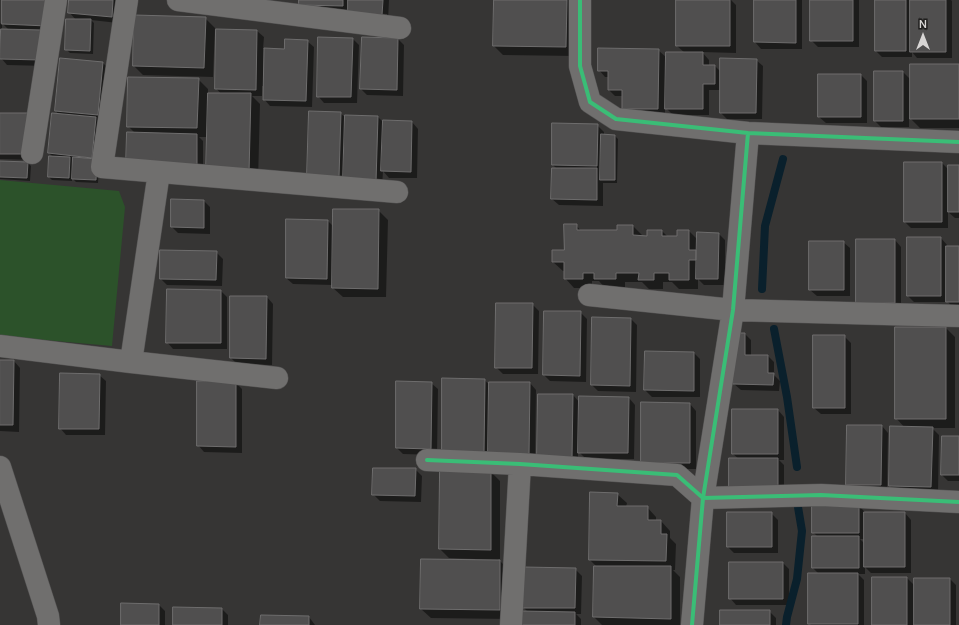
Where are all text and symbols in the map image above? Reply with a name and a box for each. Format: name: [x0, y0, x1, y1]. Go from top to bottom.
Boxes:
north arrow: [903, 16, 943, 56]
text: N: [919, 16, 927, 31]

